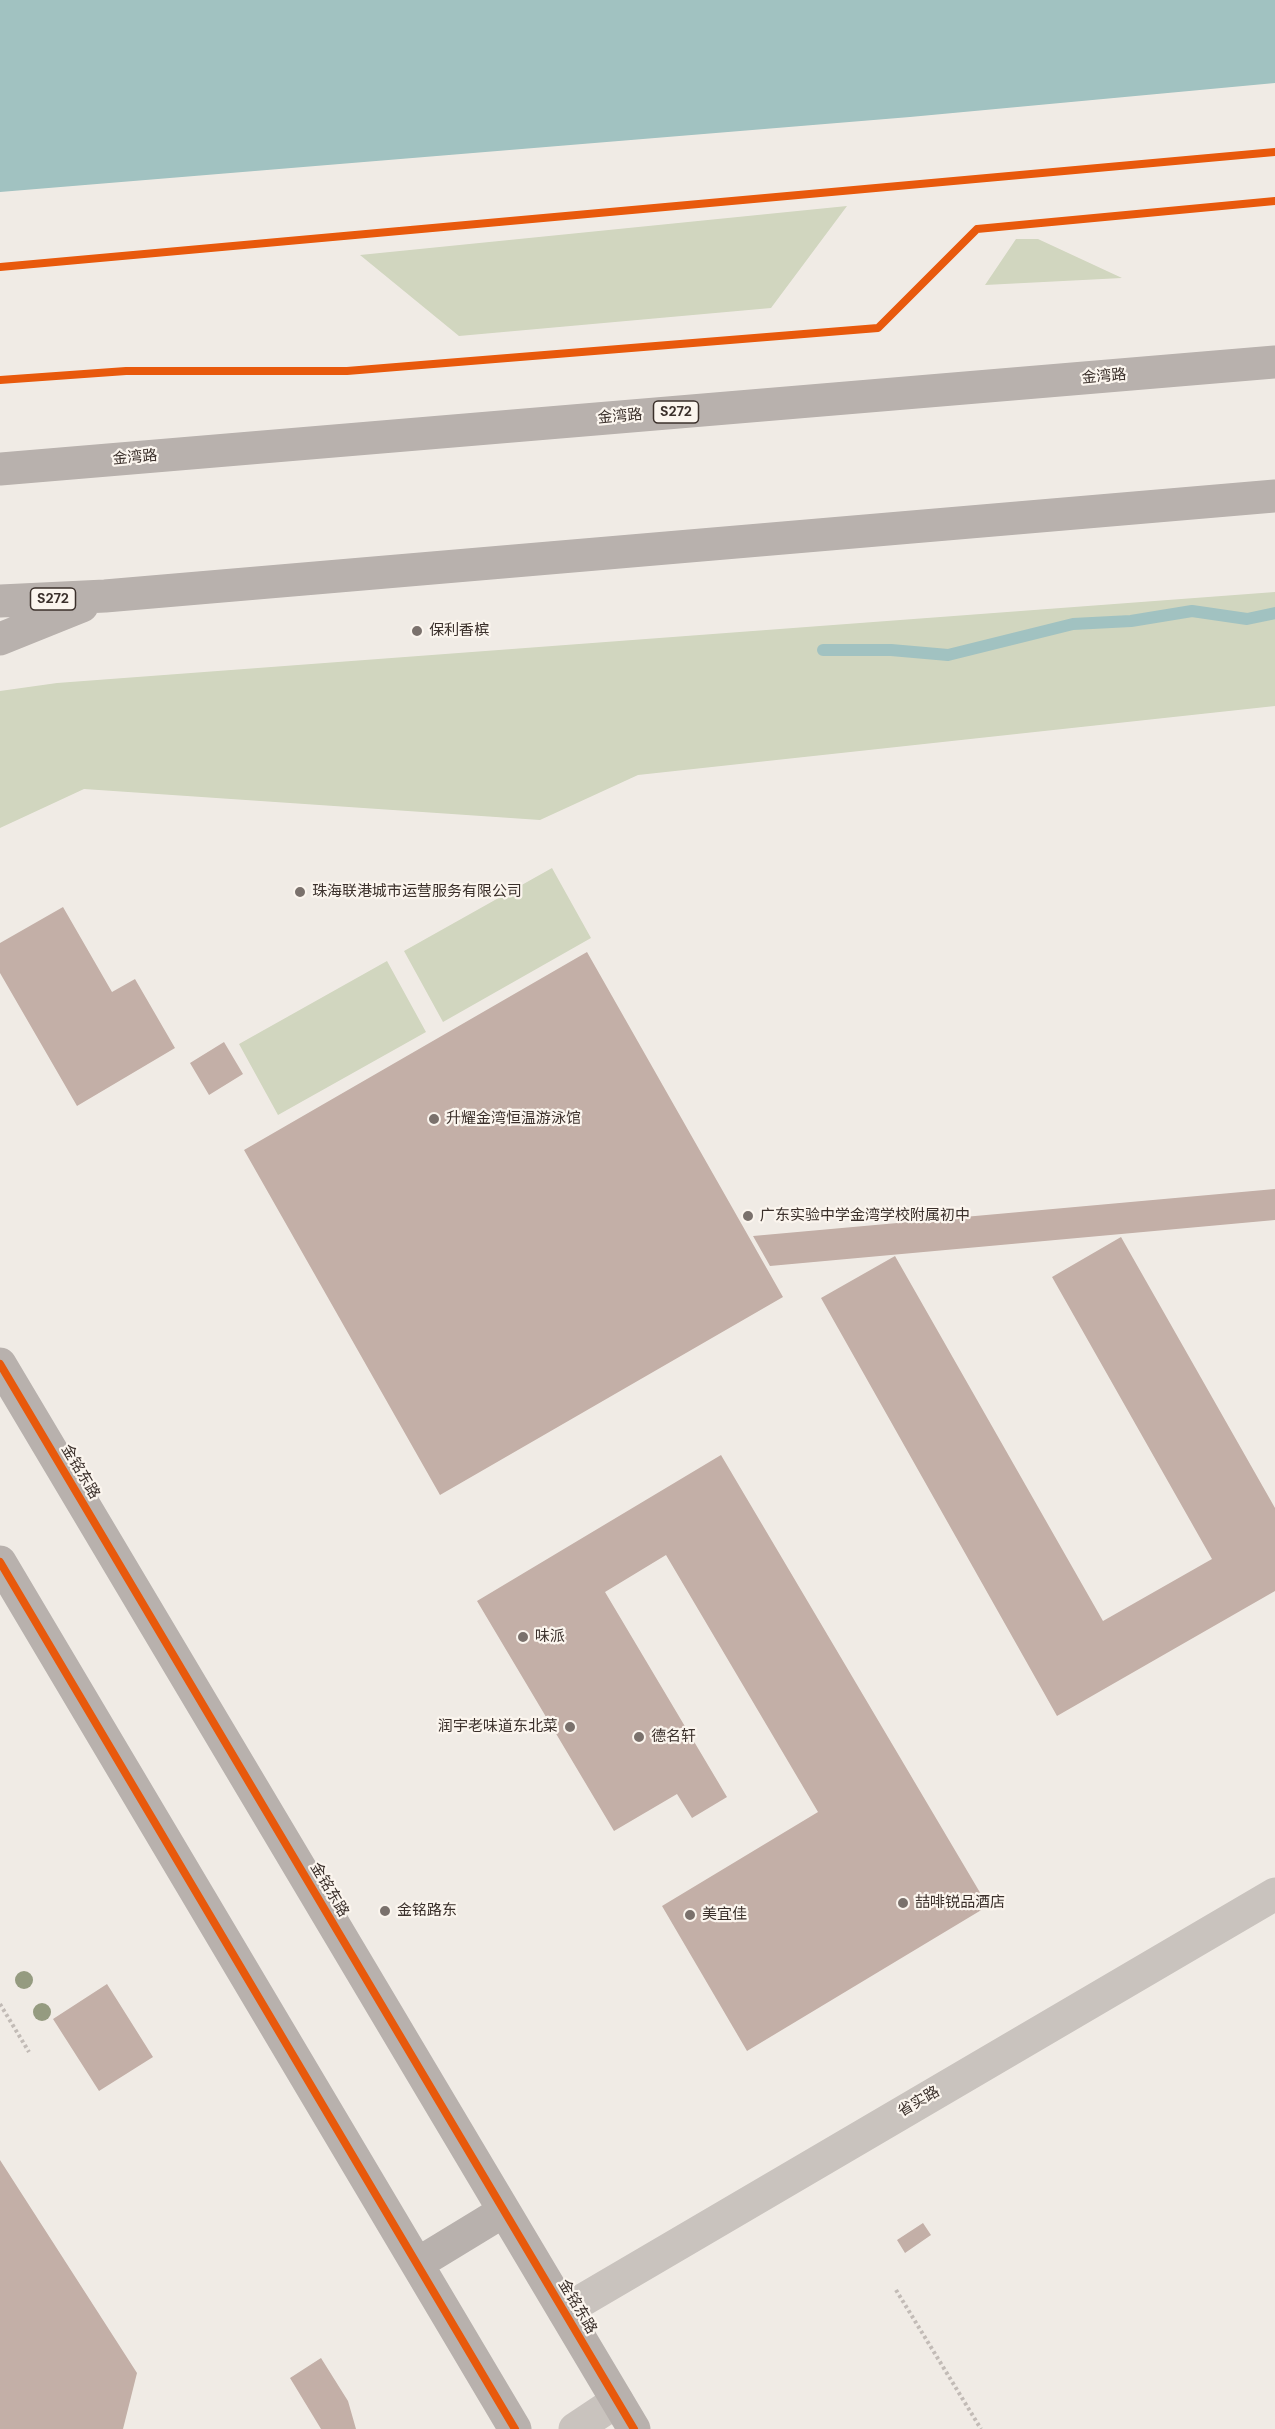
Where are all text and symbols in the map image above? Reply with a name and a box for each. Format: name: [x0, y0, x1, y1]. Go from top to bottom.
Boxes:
street label: 金湾路: [1081, 366, 1127, 388]
road number: S272: [654, 401, 698, 423]
street label: 金湾路: [597, 406, 643, 428]
street label: 金湾路: [112, 447, 158, 469]
road number: S272: [31, 588, 76, 610]
place label: 保利香槟: [429, 622, 489, 640]
marker: 保利香槟: [410, 624, 424, 638]
place label: 珠海联港城市运营服务有限公司: [312, 883, 522, 901]
marker: 珠海联港城市运营服务有限公司: [293, 885, 307, 899]
place label: 升耀金湾恒温游泳馆: [446, 1110, 581, 1128]
marker: 升耀金湾恒温游泳馆: [427, 1112, 441, 1126]
place label: 广东实验中学金湾学校附属初中: [760, 1207, 970, 1225]
marker: 广东实验中学金湾学校附属初中: [741, 1209, 755, 1223]
street label: 金铭东路: [57, 1442, 103, 1502]
place label: 味派: [535, 1628, 565, 1646]
marker: 味派: [516, 1630, 530, 1644]
place label: 润宇老味道东北菜: [438, 1718, 558, 1736]
marker: 润宇老味道东北菜: [563, 1720, 577, 1734]
place label: 德名轩: [651, 1728, 696, 1746]
marker: 德名轩: [632, 1730, 646, 1744]
street label: 金铭东路: [306, 1860, 352, 1920]
place label: 喆啡锐品酒店: [915, 1894, 1005, 1912]
marker: 喆啡锐品酒店: [896, 1896, 910, 1910]
place label: 金铭路东: [397, 1902, 457, 1920]
marker: 金铭路东: [378, 1904, 392, 1918]
place label: 美宜佳: [702, 1906, 747, 1924]
marker: 美宜佳: [683, 1908, 697, 1922]
street label: 省实路: [895, 2083, 943, 2121]
street label: 金铭东路: [554, 2277, 600, 2337]

